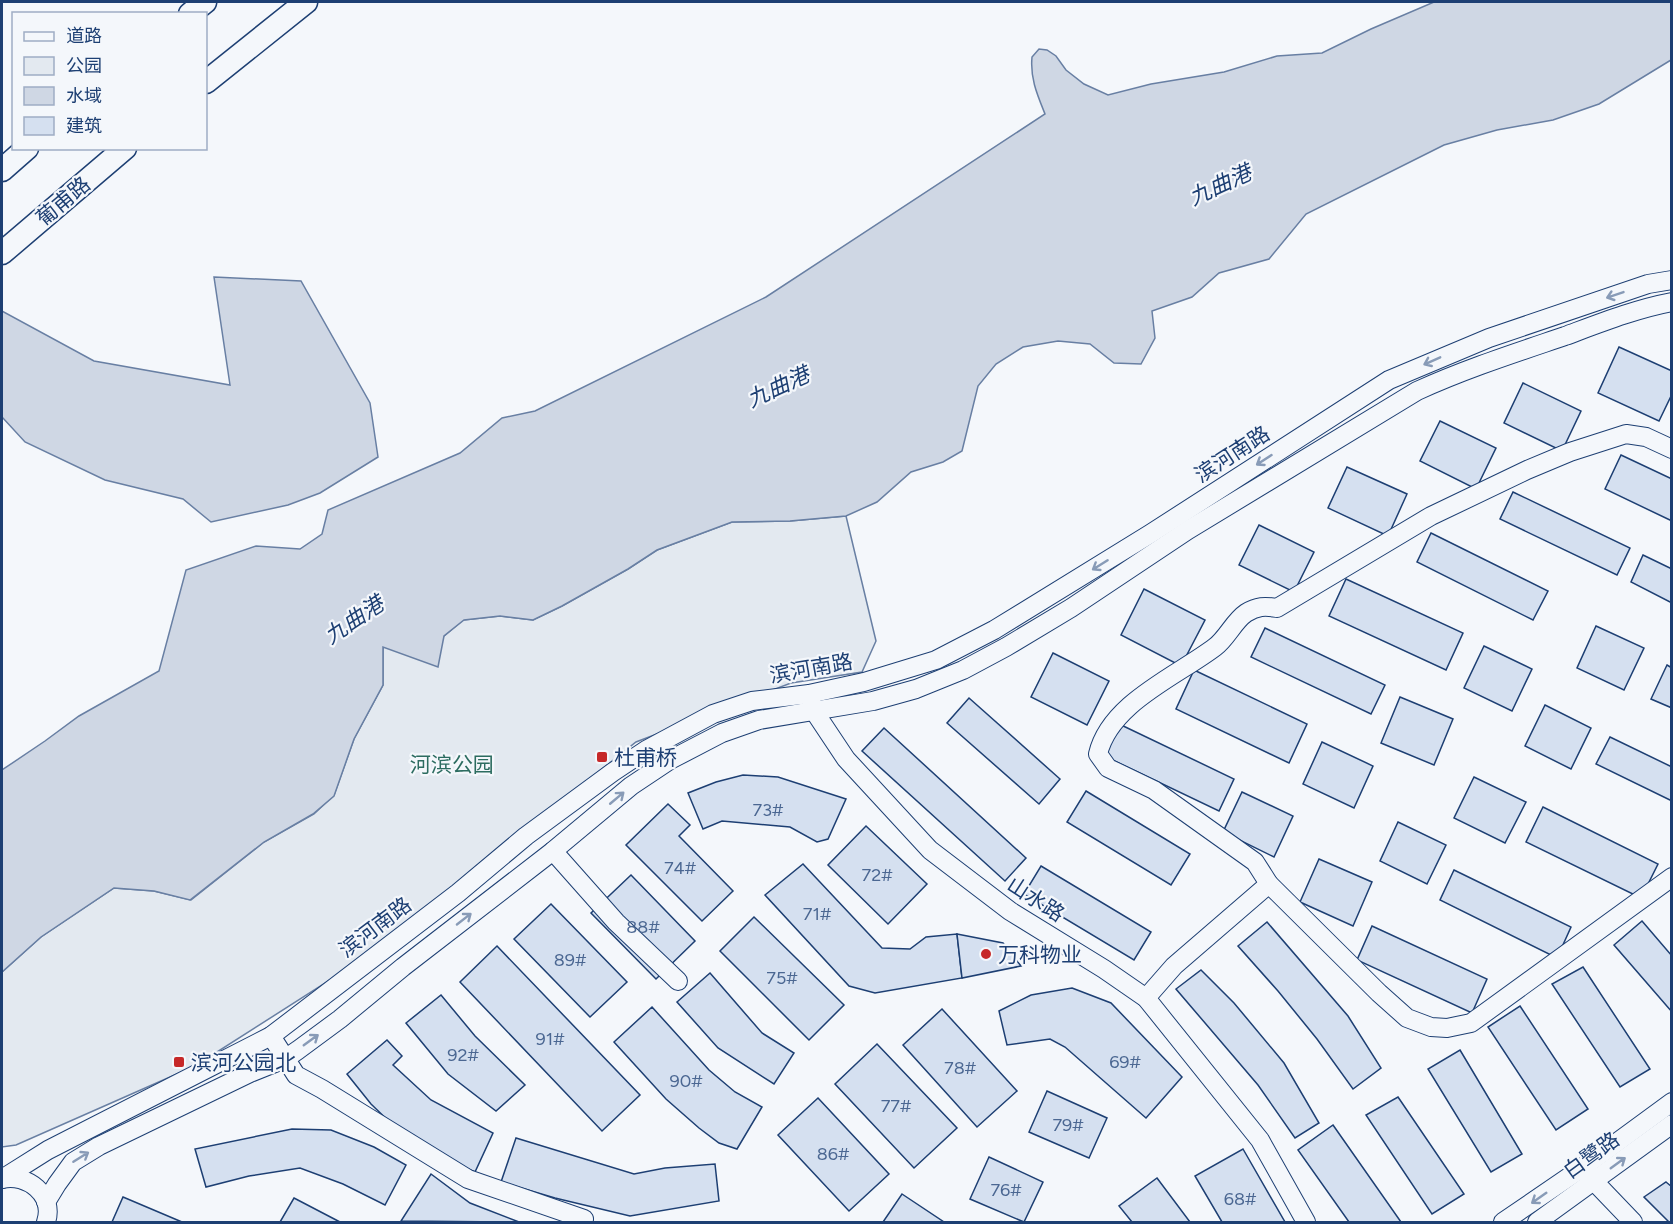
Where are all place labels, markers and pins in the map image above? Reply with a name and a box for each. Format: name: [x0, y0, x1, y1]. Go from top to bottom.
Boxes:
place label: 杜甫桥: [614, 745, 677, 770]
marker: 杜甫桥: [595, 750, 609, 764]
place label: 万科物业: [998, 942, 1082, 967]
marker: 万科物业: [979, 947, 993, 961]
place label: 滨河公园北: [191, 1050, 296, 1075]
marker: 滨河公园北: [172, 1055, 186, 1069]

